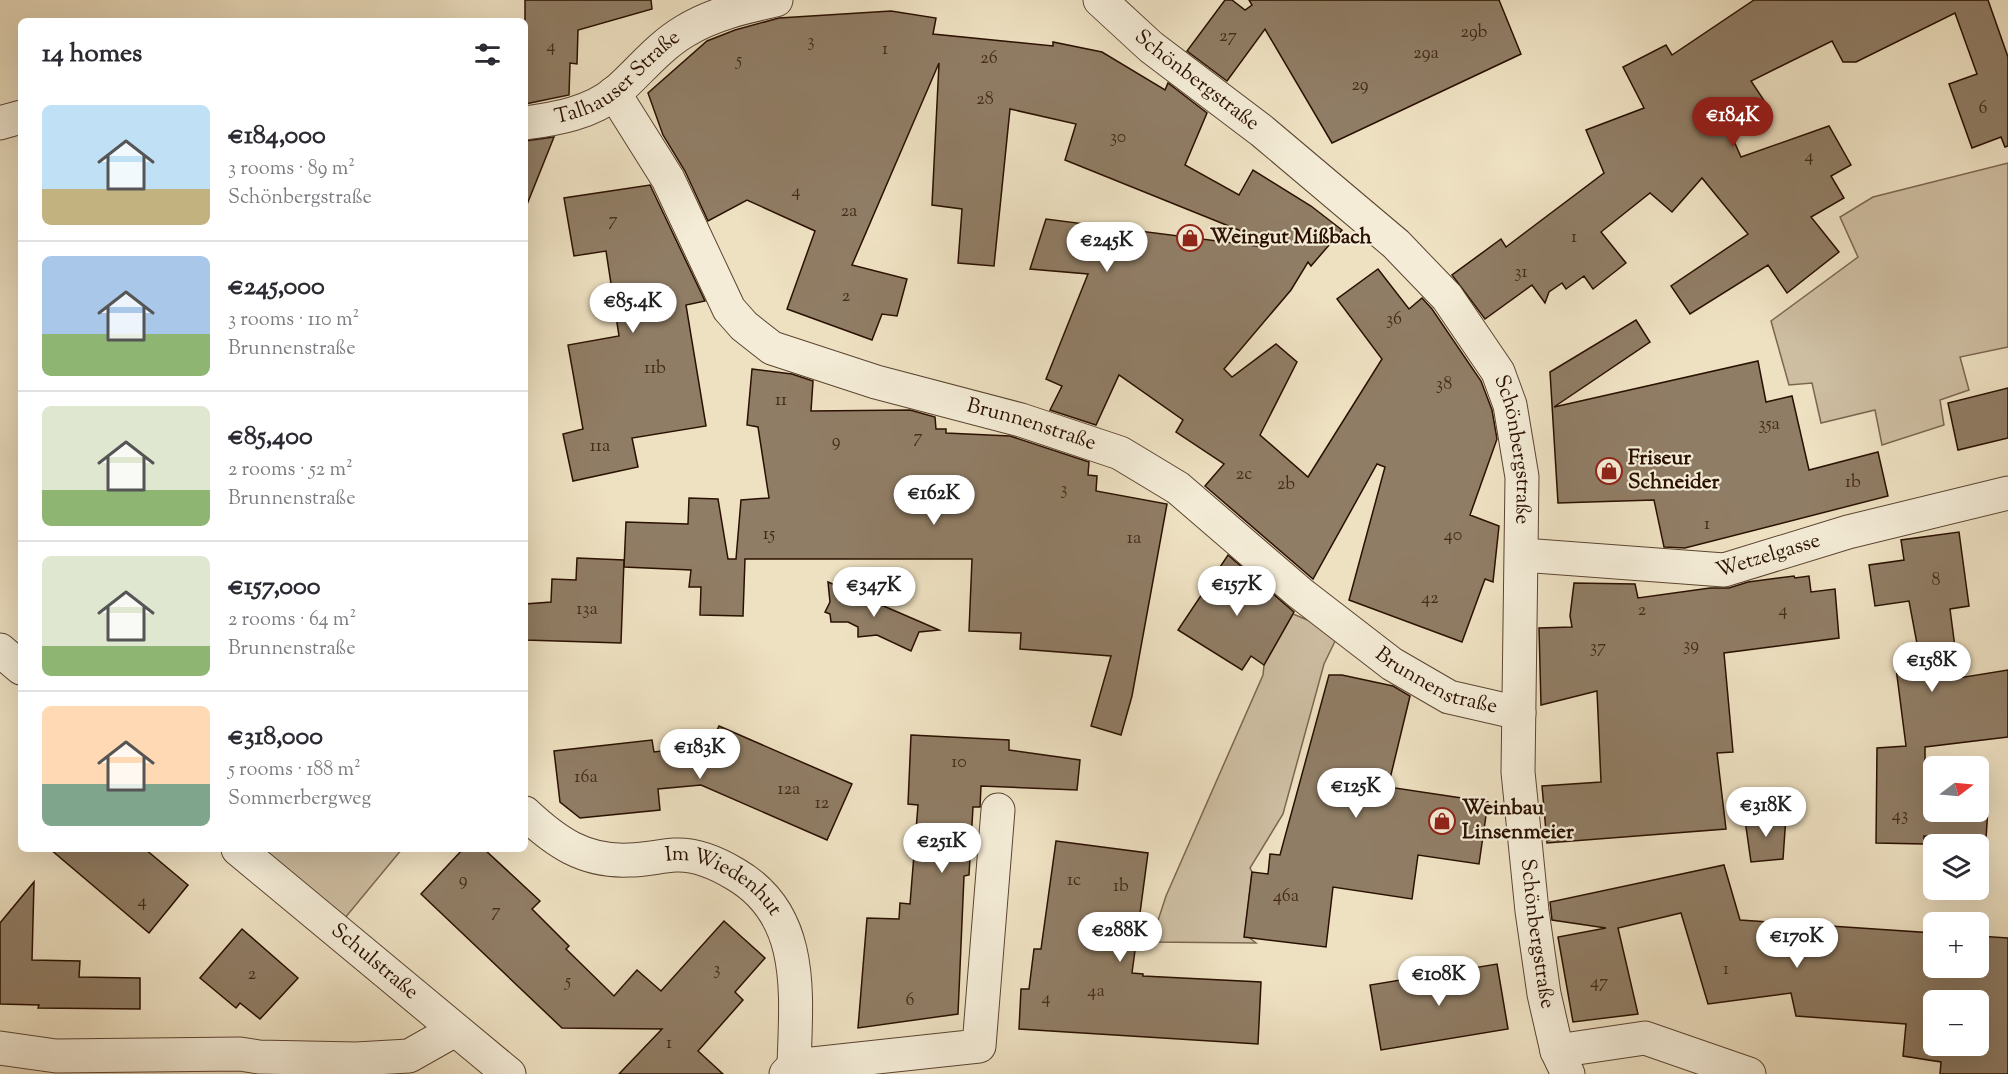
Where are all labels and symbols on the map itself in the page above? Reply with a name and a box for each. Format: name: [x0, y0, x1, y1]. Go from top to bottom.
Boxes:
house number: 29b: [1461, 20, 1488, 46]
street label: Talhauser Straße: [552, 23, 687, 133]
street label: Schönbergstraße: [1127, 23, 1265, 139]
house number: 27: [1219, 24, 1237, 50]
house number: 3: [807, 29, 815, 55]
house number: 4: [546, 34, 556, 60]
house number: 1: [882, 37, 888, 63]
house number: 29a: [1413, 41, 1439, 67]
house number: 26: [980, 46, 998, 72]
house number: 5: [735, 48, 742, 74]
house number: 29: [1351, 73, 1369, 99]
house number: 28: [976, 87, 994, 113]
house number: 6: [1979, 96, 1988, 122]
pin: €184K: [1691, 97, 1775, 148]
house number: 30: [1110, 125, 1126, 151]
house number: 4: [1804, 144, 1814, 170]
house number: 4: [791, 179, 801, 205]
house number: 2a: [841, 199, 857, 225]
house number: 7: [608, 208, 618, 234]
pin: €245K: [1065, 222, 1149, 273]
shop icon: Weingut Mißbach: [1175, 223, 1205, 253]
place label: Weingut Mißbach: [1210, 223, 1373, 253]
house number: 1: [1571, 225, 1577, 251]
house number: 31: [1514, 260, 1528, 286]
pin: €85.4K: [584, 283, 682, 334]
house number: 2: [842, 284, 851, 310]
house number: 36: [1386, 307, 1402, 333]
house number: 11b: [644, 356, 666, 382]
street label: Schönbergstraße: [1485, 371, 1537, 525]
house number: 38: [1436, 372, 1452, 398]
house number: 11: [775, 388, 787, 414]
street label: Brunnenstraße: [963, 391, 1100, 459]
house number: 35a: [1758, 412, 1780, 438]
house number: 7: [913, 425, 923, 451]
house number: 9: [832, 429, 841, 455]
house number: 11a: [590, 434, 610, 460]
place label: Friseur Schneider: [1628, 444, 1720, 498]
shop icon: Friseur Schneider: [1594, 456, 1624, 486]
house number: 2c: [1236, 462, 1252, 488]
house number: 1b: [1845, 470, 1861, 496]
house number: 2b: [1277, 472, 1295, 498]
pin: €162K: [892, 475, 976, 526]
house number: 3: [1060, 477, 1068, 503]
house number: 1: [1704, 512, 1710, 538]
house number: 15: [763, 522, 775, 548]
house number: 40: [1444, 523, 1462, 549]
house number: 1a: [1127, 526, 1141, 552]
street label: Wetzelgasse: [1713, 526, 1824, 587]
pin: €157K: [1195, 566, 1279, 617]
pin: €347K: [832, 567, 916, 618]
house number: 8: [1932, 568, 1941, 594]
house number: 42: [1421, 586, 1439, 612]
house number: 13a: [576, 597, 598, 623]
house number: 2: [1638, 598, 1647, 624]
house number: 4: [1778, 598, 1788, 624]
house number: 39: [1683, 633, 1699, 659]
house number: 37: [1590, 635, 1606, 661]
street label: Brunnenstraße: [1368, 641, 1500, 723]
pin: €158K: [1890, 642, 1974, 693]
pin: €183K: [658, 729, 742, 780]
house number: 10: [951, 750, 967, 776]
north arrow: [1923, 756, 1989, 822]
house number: 16a: [574, 765, 598, 791]
pin: €125K: [1314, 768, 1398, 819]
house number: 12a: [778, 777, 800, 803]
pin: €318K: [1724, 787, 1808, 838]
house number: 12: [815, 791, 830, 817]
place label: Weinbau Linsenmeier: [1462, 794, 1574, 848]
house number: 43: [1892, 803, 1908, 829]
shop icon: Weinbau Linsenmeier: [1427, 806, 1457, 836]
pin: €251K: [900, 823, 984, 874]
street label: Im Wiedenhut: [663, 840, 789, 922]
street label: Schönbergstraße: [1512, 857, 1562, 1012]
house number: 9: [459, 868, 468, 894]
house number: 1c: [1067, 868, 1081, 894]
house number: 1b: [1113, 874, 1129, 900]
house number: 46a: [1273, 884, 1299, 910]
house number: 4: [137, 889, 147, 915]
house number: 7: [491, 899, 501, 925]
pin: €288K: [1078, 912, 1162, 963]
street label: Schulstraße: [324, 917, 425, 1007]
pin: €170K: [1755, 918, 1839, 969]
pin: €108K: [1397, 956, 1481, 1007]
house number: 3: [713, 957, 721, 983]
house number: 1: [1723, 957, 1729, 983]
house number: 2: [248, 962, 257, 988]
house number: 5: [564, 969, 571, 995]
house number: 47: [1590, 970, 1608, 996]
house number: 4a: [1087, 979, 1105, 1005]
house number: 4: [1041, 986, 1051, 1012]
house number: 6: [906, 988, 915, 1014]
house number: 1: [666, 1031, 672, 1057]

